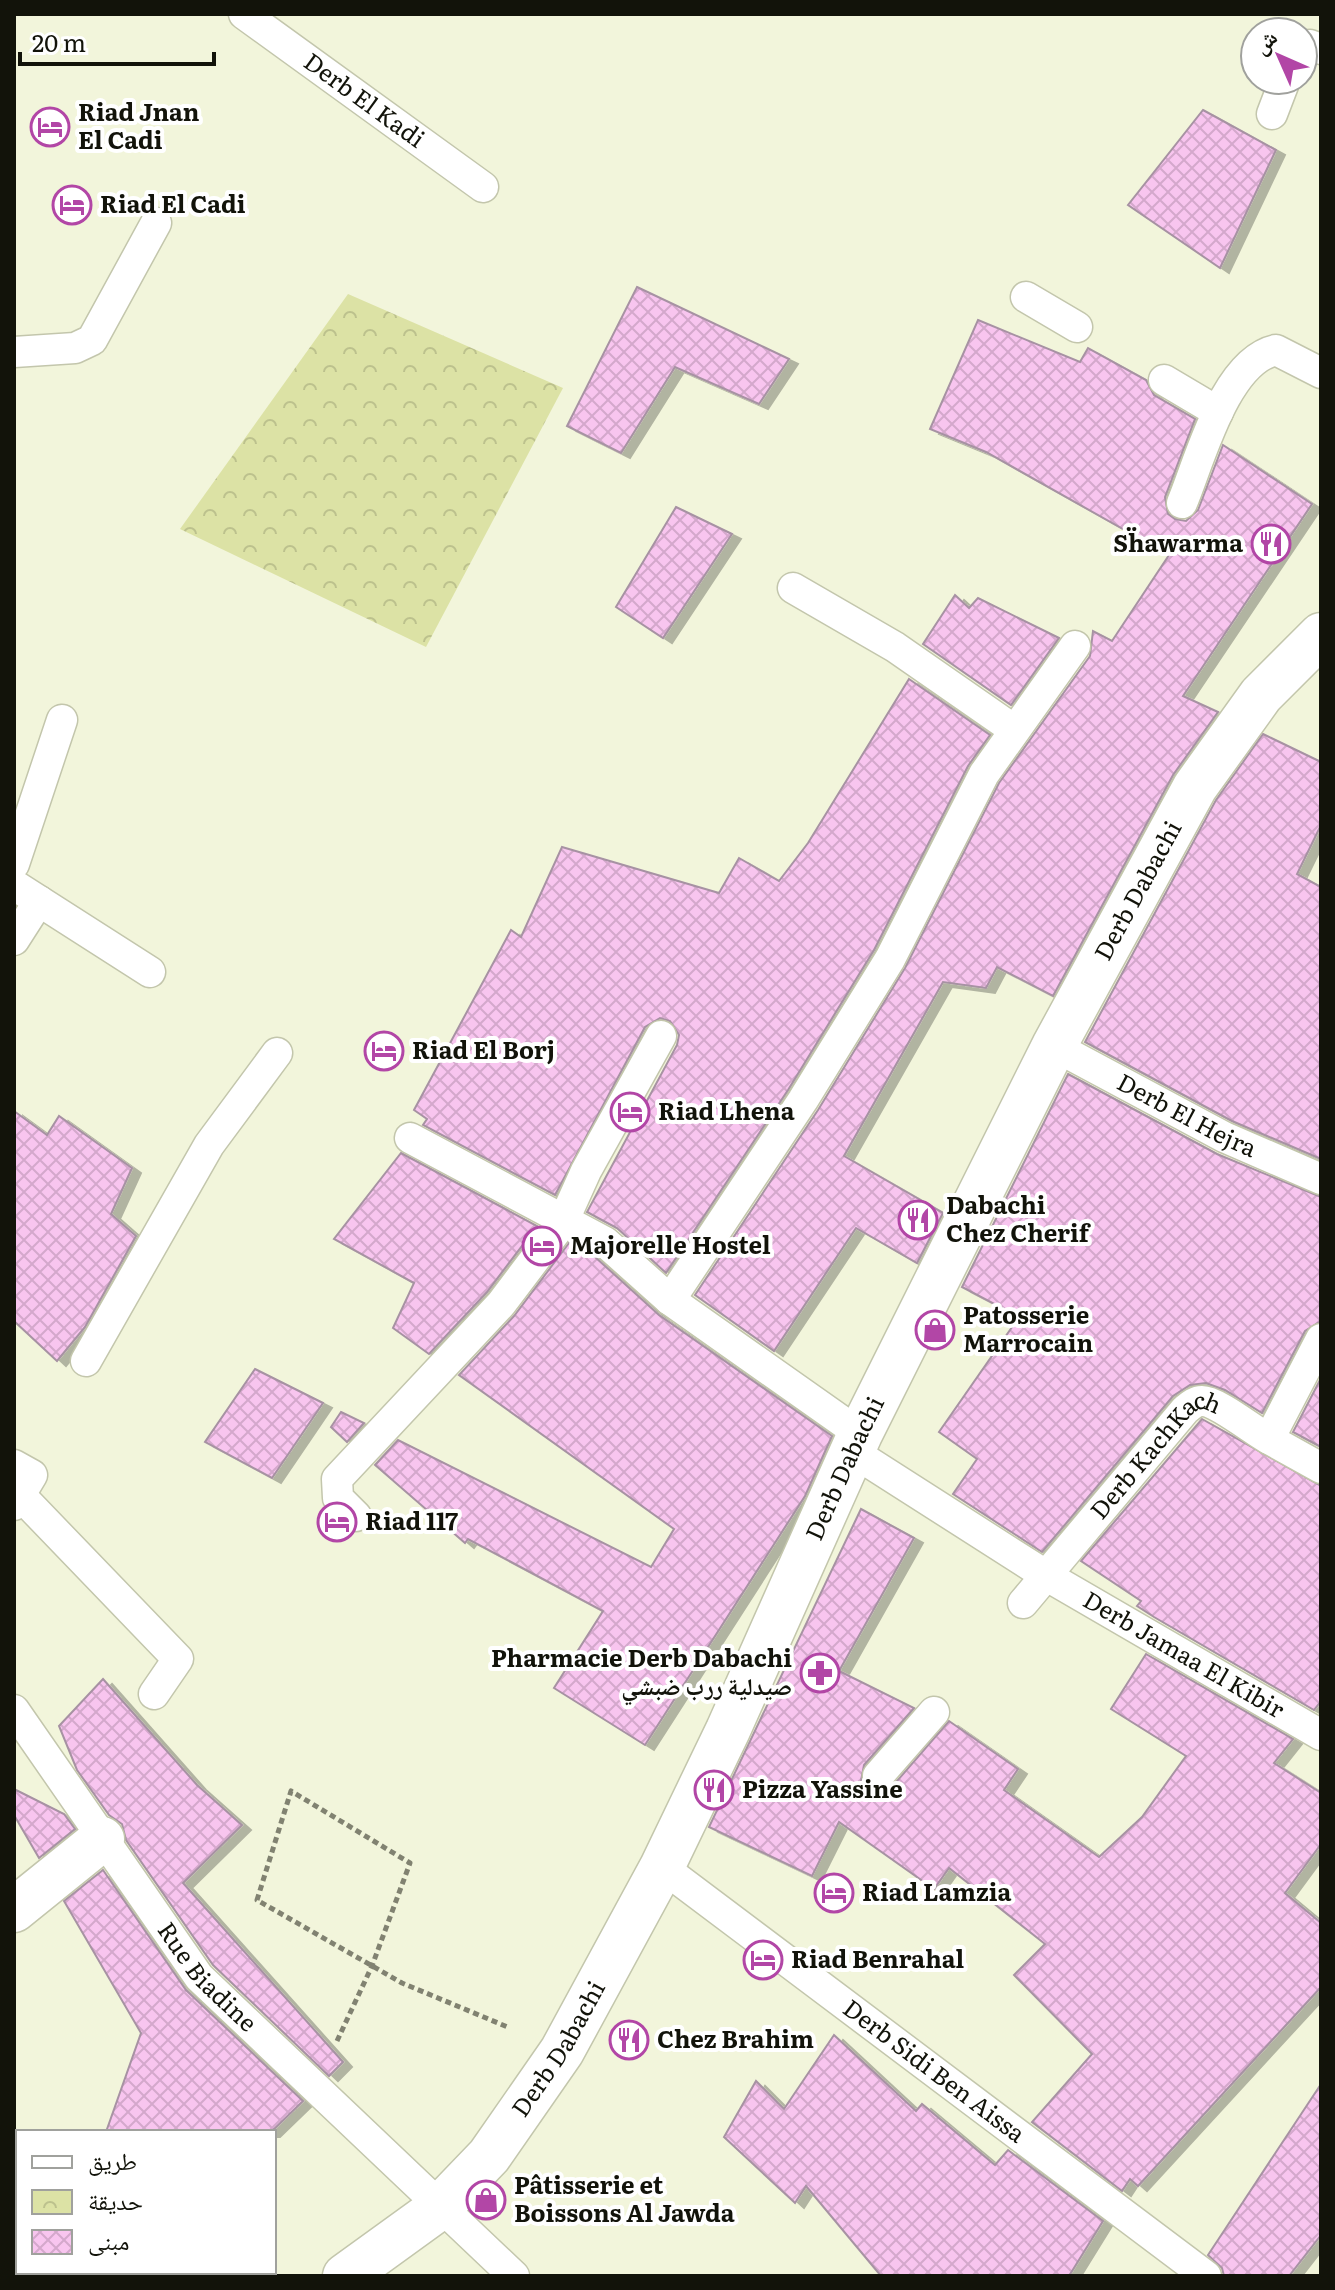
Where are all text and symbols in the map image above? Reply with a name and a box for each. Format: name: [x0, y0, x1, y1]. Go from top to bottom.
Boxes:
scale bar: [20, 16, 214, 66]
north arrow: [1239, 16, 1319, 96]
text: ش: [1244, 21, 1284, 61]
text: 20 m: [32, 24, 86, 59]
street label: Derb El Kadi: [298, 43, 433, 155]
place label: Riad Jnan El Cadi: [78, 93, 200, 156]
hotel icon: Riad Jnan El Cadi: [29, 106, 71, 148]
hotel icon: Riad El Cadi: [51, 184, 93, 226]
place label: Riad El Cadi: [100, 185, 246, 220]
restaurant icon: Sḧawarma: [1250, 523, 1292, 565]
place label: Sḧawarma: [1113, 524, 1243, 559]
street label: Derb Dabachi: [1084, 813, 1189, 966]
hotel icon: Riad El Borj: [363, 1030, 405, 1072]
place label: Riad El Borj: [412, 1031, 555, 1066]
street label: Derb El Hejra: [1112, 1063, 1263, 1164]
hotel icon: Riad Lhena: [609, 1091, 651, 1133]
place label: Riad Lhena: [658, 1092, 795, 1127]
place label: Dabachi Chez Cherif: [946, 1186, 1092, 1249]
restaurant icon: Dabachi Chez Cherif: [897, 1199, 939, 1241]
hotel icon: Majorelle Hostel: [521, 1225, 563, 1267]
place label: Majorelle Hostel: [570, 1226, 771, 1261]
place label: Patosserie Marrocain: [963, 1296, 1093, 1359]
shop icon: Patosserie Marrocain: [914, 1309, 956, 1351]
street label: Derb KachKach: [1081, 1380, 1228, 1526]
street label: Derb Dabachi: [795, 1390, 891, 1545]
hotel icon: Riad 117: [316, 1501, 358, 1543]
place label: Riad 117: [365, 1502, 458, 1537]
street label: Derb Jamaa El Kibir: [1078, 1581, 1292, 1726]
place label: Pharmacie Derb Dabachi صيدلية ررب ضبشي: [491, 1639, 792, 1706]
pharmacy icon: Pharmacie Derb Dabachi صيدلية ررب ضبشي: [799, 1652, 841, 1694]
restaurant icon: Pizza Yassine: [693, 1769, 735, 1811]
place label: Pizza Yassine: [742, 1770, 903, 1805]
hotel icon: Riad Lamzia: [813, 1872, 855, 1914]
place label: Riad Lamzia: [862, 1873, 1012, 1908]
street label: Rue Biadine: [151, 1914, 266, 2038]
hotel icon: Riad Benrahal: [742, 1939, 784, 1981]
place label: Riad Benrahal: [791, 1940, 965, 1975]
street label: Derb Dabachi: [501, 1974, 612, 2123]
street label: Derb Sidi Ben Aissa: [837, 1989, 1034, 2149]
restaurant icon: Chez Brahim: [608, 2019, 650, 2061]
place label: Chez Brahim: [657, 2020, 814, 2055]
legend: [16, 2130, 276, 2274]
text: طريق: [88, 2142, 137, 2177]
place label: Pâtisserie et Boissons Al Jawda: [514, 2166, 735, 2229]
shop icon: Pâtisserie et Boissons Al Jawda: [465, 2179, 507, 2221]
text: حديقة: [88, 2182, 143, 2217]
text: مبنى: [88, 2222, 129, 2257]

